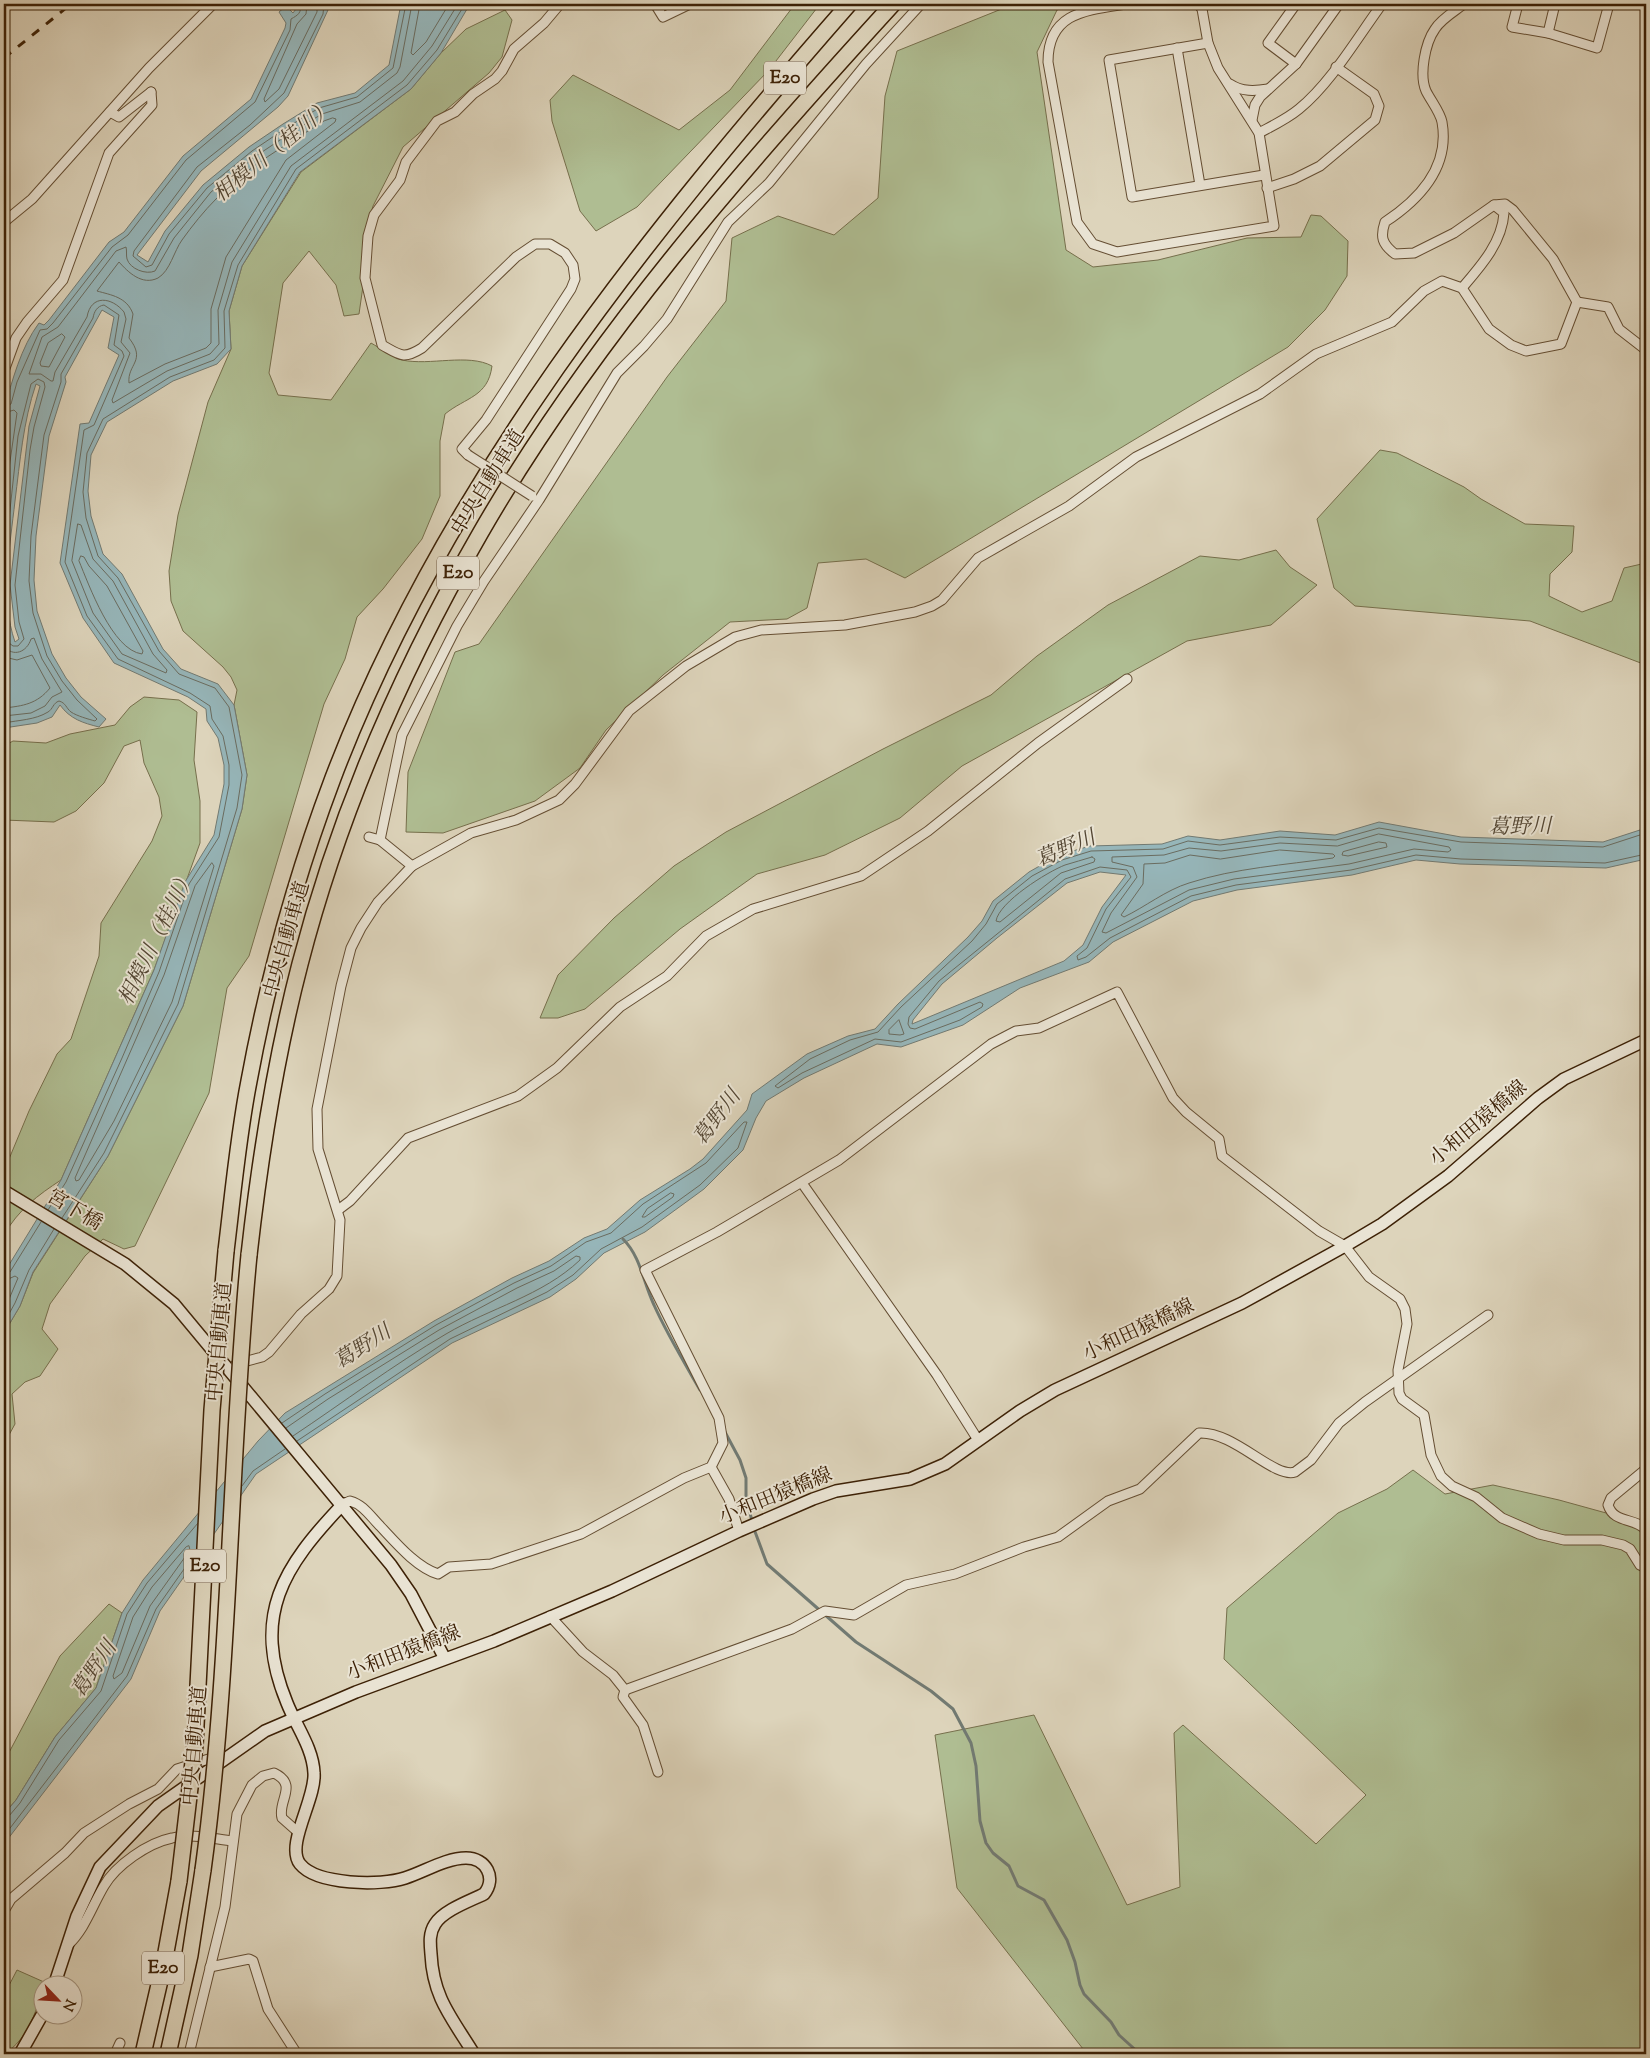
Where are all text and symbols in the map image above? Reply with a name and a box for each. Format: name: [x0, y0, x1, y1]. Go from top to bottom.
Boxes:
road number: E20: [764, 62, 806, 94]
water label: 相模川（桂川）: [207, 94, 341, 210]
street label: 中央自動車道: [445, 424, 533, 542]
road number: E20: [437, 556, 479, 590]
water label: 葛野川: [1488, 812, 1554, 844]
water label: 葛野川: [1031, 823, 1103, 876]
water label: 相模川（桂川）: [112, 865, 204, 1011]
street label: 中央自動車道: [258, 878, 318, 1002]
street label: 小和田猿橋線: [1424, 1074, 1534, 1174]
water label: 葛野川: [687, 1082, 750, 1152]
street label: 宮下橋: [41, 1183, 107, 1239]
street label: 中央自動車道: [201, 1281, 241, 1403]
street label: 小和田猿橋線: [1078, 1293, 1200, 1369]
water label: 葛野川: [328, 1317, 399, 1378]
street label: 小和田猿橋線: [715, 1461, 837, 1533]
road number: E20: [184, 1550, 226, 1582]
street label: 小和田猿橋線: [343, 1619, 465, 1689]
water label: 葛野川: [65, 1634, 126, 1705]
street label: 中央自動車道: [176, 1685, 216, 1807]
road number: E20: [142, 1952, 184, 1985]
north arrow: [32, 1976, 82, 2026]
text: N: [57, 1995, 79, 2014]

